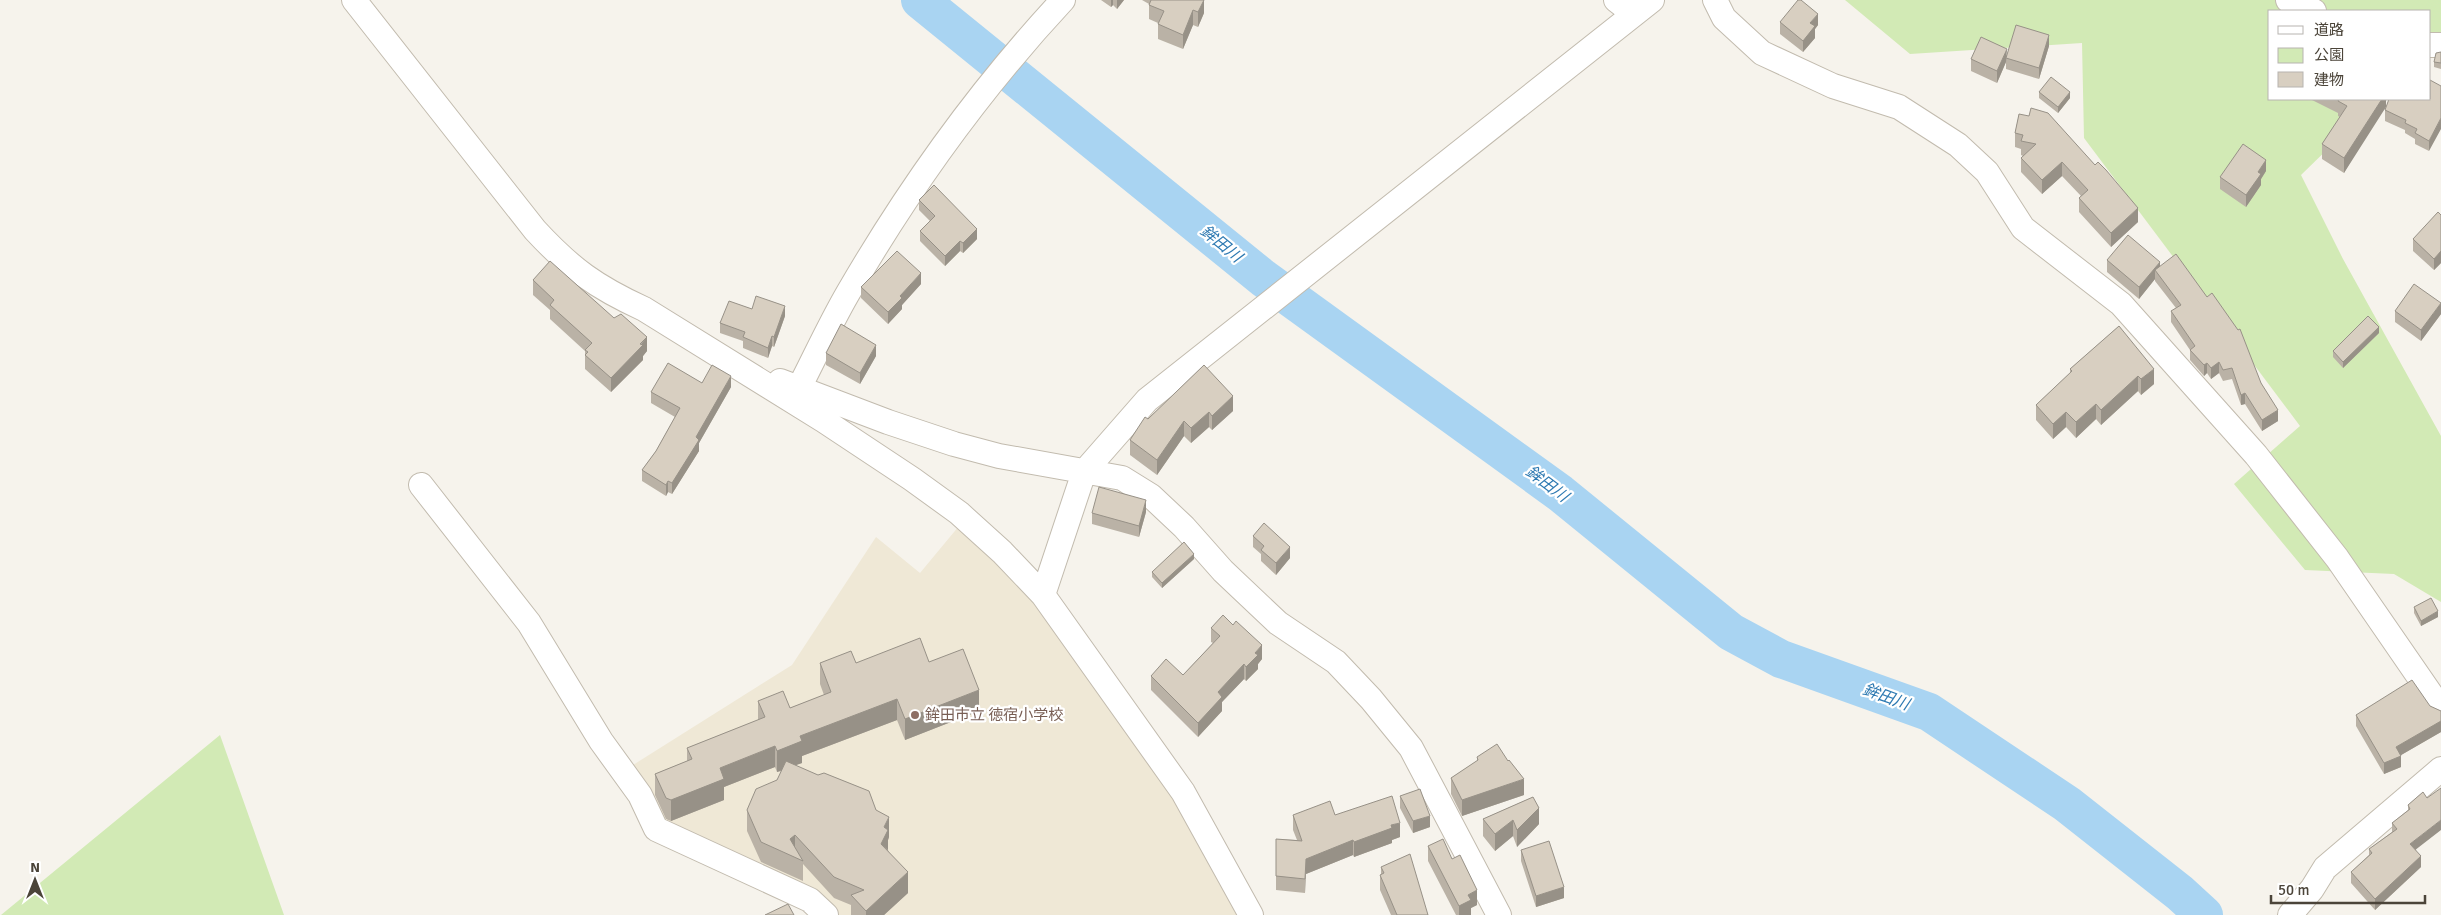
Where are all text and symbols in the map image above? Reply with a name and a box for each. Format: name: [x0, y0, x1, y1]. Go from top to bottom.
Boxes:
legend: [2268, 10, 2431, 100]
text: 道路: [2314, 21, 2344, 39]
text: 公園: [2314, 46, 2344, 64]
text: 建物: [2314, 71, 2344, 89]
water label: 鉾田川: [1196, 221, 1247, 268]
water label: 鉾田川: [1522, 462, 1574, 508]
water label: 鉾田川: [1860, 679, 1914, 715]
place label: 鉾田市立 徳宿小学校: [925, 706, 1063, 724]
marker: 鉾田市立 徳宿小学校: [909, 709, 921, 721]
north arrow: [10, 855, 60, 905]
text: N: [30, 859, 40, 876]
scale bar: [2271, 872, 2425, 904]
text: 50 m: [2278, 881, 2309, 899]

